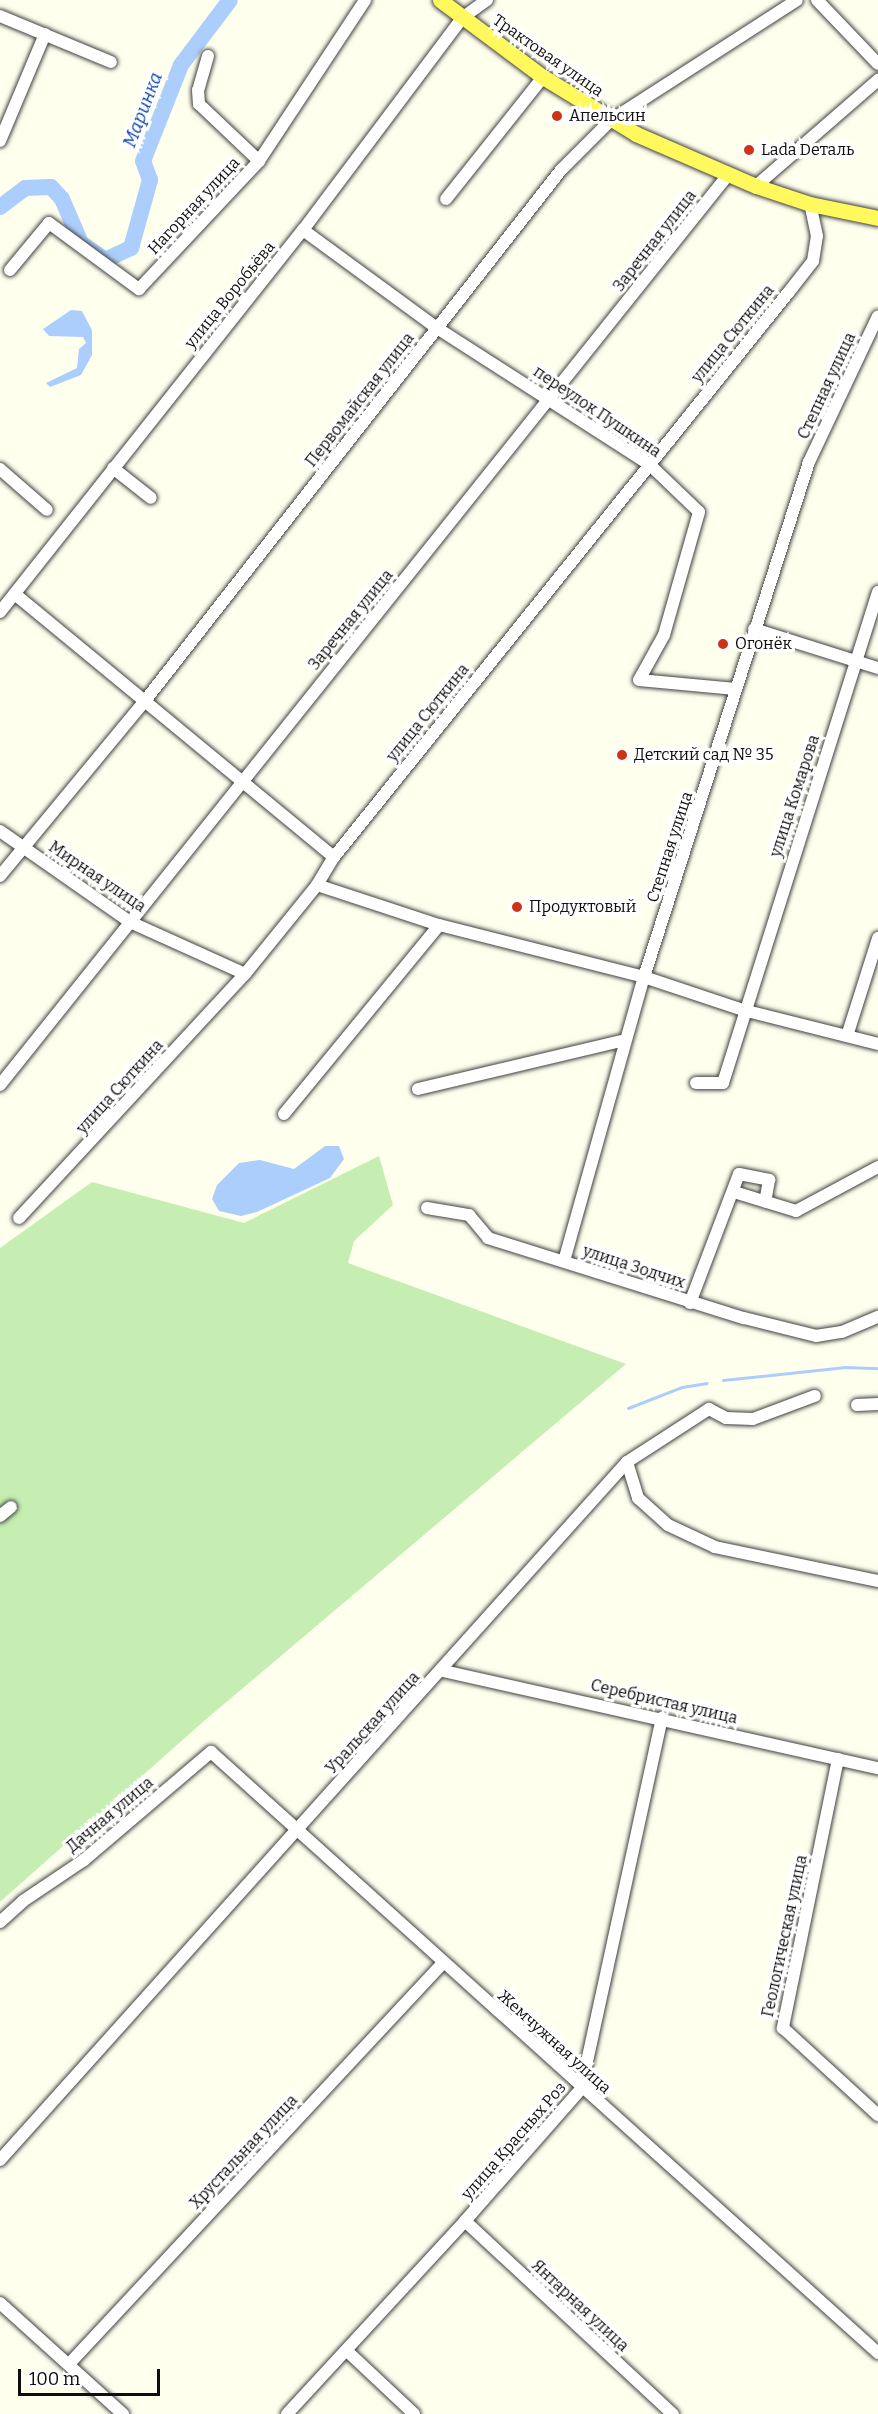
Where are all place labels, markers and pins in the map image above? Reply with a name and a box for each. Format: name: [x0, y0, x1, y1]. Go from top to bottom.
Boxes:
place label: Апельсин: [569, 106, 646, 126]
marker: Апельсин: [550, 109, 564, 123]
place label: Lada Dеталь: [761, 140, 854, 160]
marker: Lada Dеталь: [742, 143, 756, 157]
place label: Огонёк: [735, 634, 792, 654]
marker: Огонёк: [716, 637, 730, 651]
place label: Детский сад № 35: [634, 745, 773, 765]
marker: Детский сад № 35: [615, 748, 629, 762]
place label: Продуктовый: [529, 897, 636, 917]
marker: Продуктовый: [510, 900, 524, 914]

